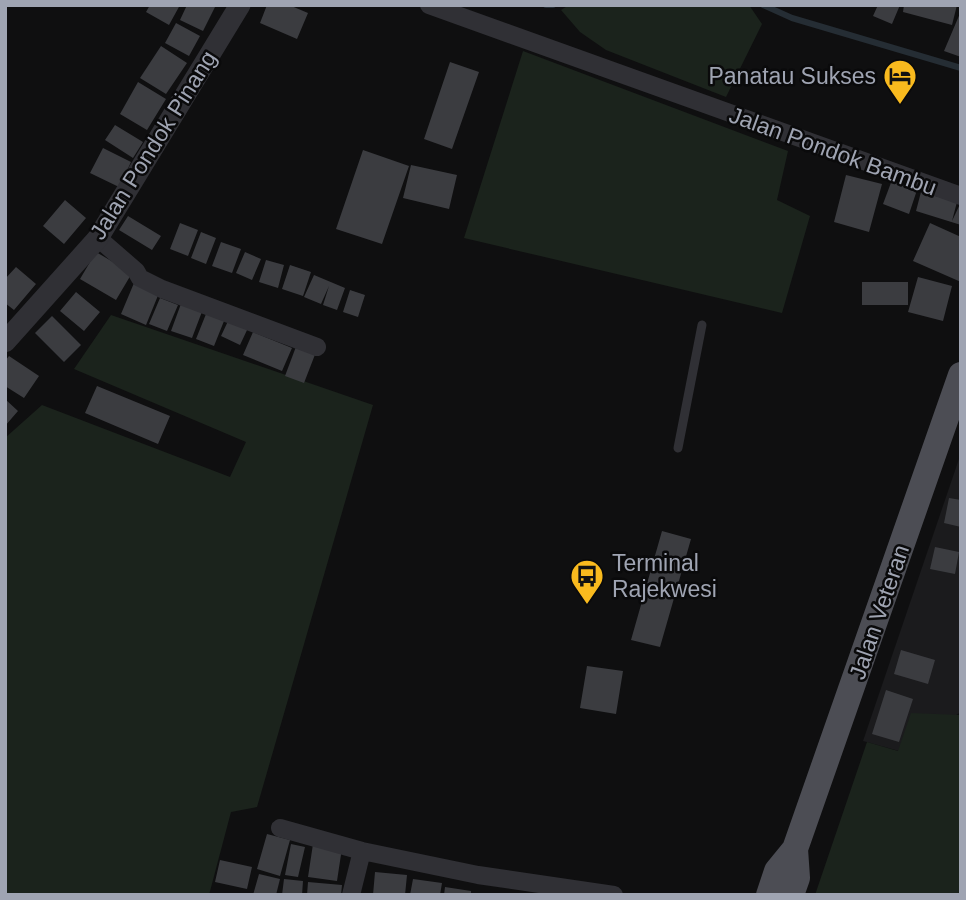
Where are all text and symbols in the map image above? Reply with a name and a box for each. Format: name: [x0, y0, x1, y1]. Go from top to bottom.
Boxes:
street label: Jalan Pondok Pinang: [84, 46, 222, 244]
hotel icon: Panatau Sukses: [881, 57, 919, 106]
place label: Panatau Sukses: [708, 63, 876, 89]
street label: Jalan Pondok Bambu: [726, 101, 940, 201]
street label: Jalan Veteran: [844, 541, 914, 683]
place label: Terminal Rajekwesi: [612, 550, 717, 602]
bus stop icon: Terminal Rajekwesi: [568, 557, 606, 606]

